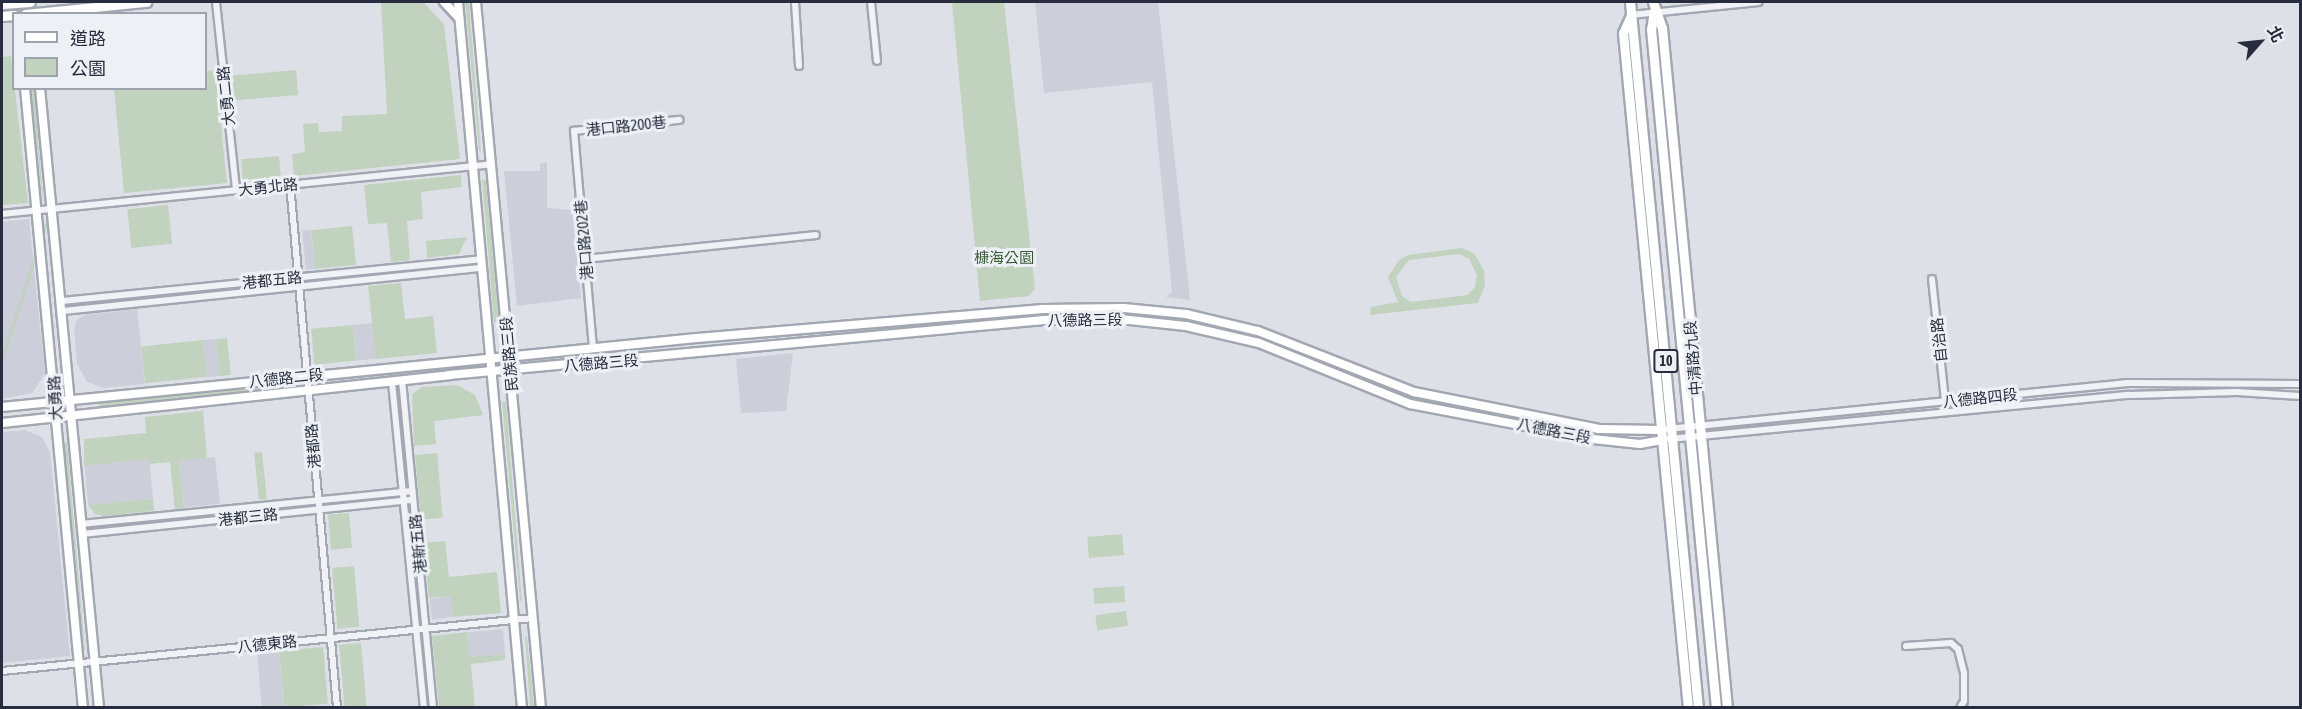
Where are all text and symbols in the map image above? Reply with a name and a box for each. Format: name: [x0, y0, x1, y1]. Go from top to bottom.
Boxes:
legend: [12, 12, 207, 90]
north arrow: [2230, 12, 2290, 72]
text: 北: [2264, 23, 2288, 45]
text: 道路: [70, 28, 106, 49]
text: 公園: [70, 58, 106, 79]
street label: 大勇二路: [214, 65, 238, 127]
street label: 港口路200巷: [585, 113, 667, 139]
street label: 大勇北路: [237, 175, 299, 199]
street label: 港口路202巷: [571, 199, 597, 281]
park label: 槺海公園: [974, 249, 1034, 267]
street label: 港都五路: [241, 268, 303, 292]
street label: 八德路三段: [1047, 310, 1123, 330]
street label: 民族路三段: [497, 316, 521, 392]
street label: 自治路: [1928, 317, 1950, 363]
street label: 中清路九段: [1681, 320, 1705, 396]
road number: 10: [1652, 350, 1680, 372]
street label: 八德路三段: [563, 351, 639, 375]
street label: 八德路二段: [248, 365, 324, 391]
street label: 大勇路: [45, 375, 65, 421]
street label: 八德路四段: [1942, 385, 2018, 411]
street label: 八德路三段: [1515, 415, 1593, 447]
street label: 港都路: [302, 423, 324, 469]
street label: 港都三路: [217, 505, 279, 529]
street label: 港新五路: [406, 513, 430, 575]
street label: 八德東路: [236, 632, 298, 656]

